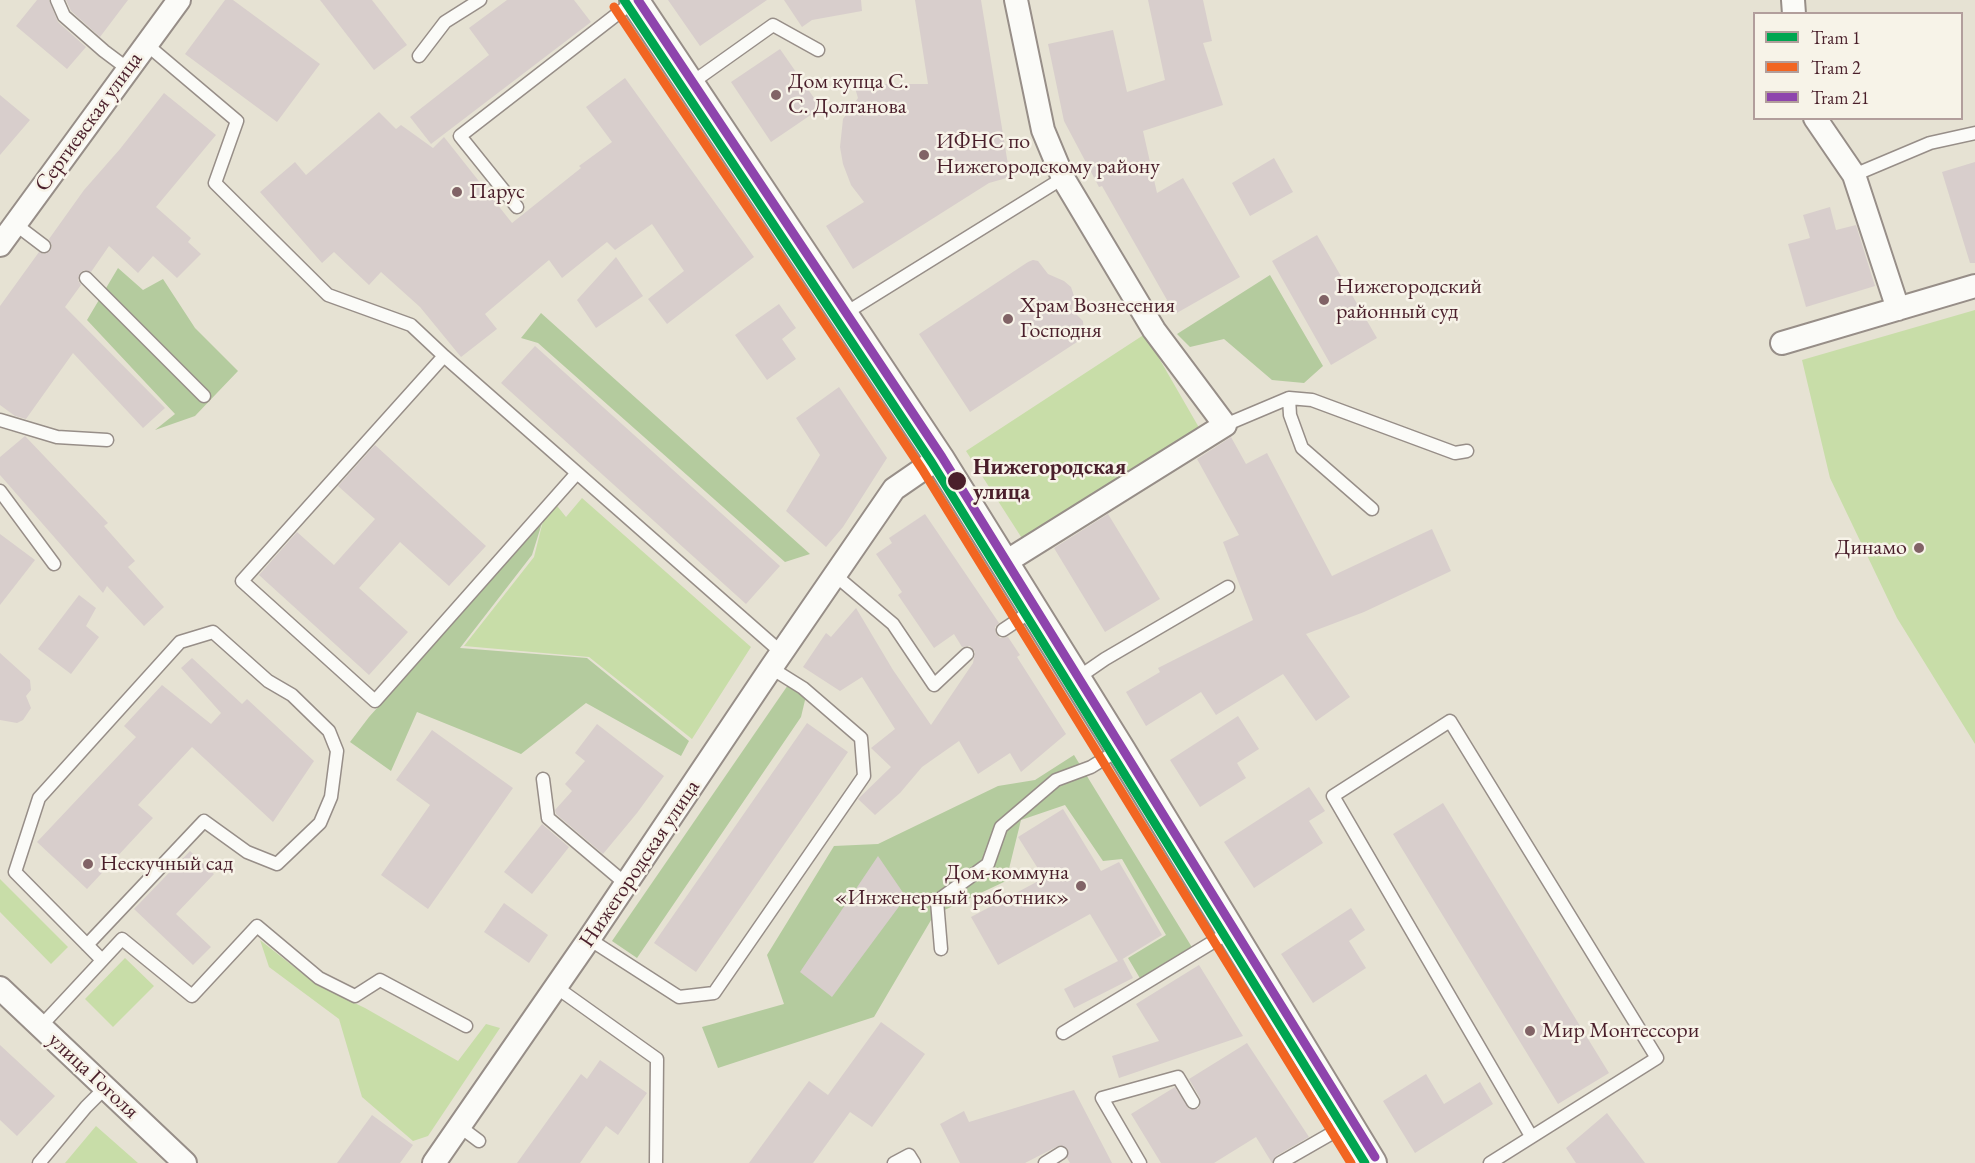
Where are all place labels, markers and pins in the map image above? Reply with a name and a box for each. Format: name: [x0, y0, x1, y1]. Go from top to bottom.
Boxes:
place label: Дом купца С. С. Долганова: [788, 69, 909, 120]
marker: Дом купца С. С. Долганова: [769, 88, 783, 102]
place label: ИФНС по Нижегородскому району: [936, 129, 1160, 180]
marker: ИФНС по Нижегородскому району: [917, 148, 931, 162]
place label: Парус: [469, 179, 525, 205]
marker: Парус: [450, 185, 464, 199]
place label: Нижегородский районный суд: [1336, 274, 1482, 326]
place label: Храм Вознесения Господня: [1020, 293, 1175, 344]
marker: Нижегородский районный суд: [1317, 293, 1331, 307]
marker: Храм Вознесения Господня: [1001, 312, 1015, 326]
place label: Нижегородская улица: [973, 455, 1126, 506]
marker: Нижегородская улица: [946, 470, 968, 492]
place label: Динамо: [1835, 535, 1907, 561]
marker: Динамо: [1912, 541, 1926, 555]
place label: Нескучный сад: [100, 851, 233, 877]
marker: Нескучный сад: [81, 857, 95, 871]
place label: Дом-коммуна «Инженерный работник»: [834, 860, 1069, 912]
marker: Дом-коммуна «Инженерный работник»: [1074, 879, 1088, 893]
place label: Мир Монтессори: [1542, 1018, 1699, 1044]
marker: Мир Монтессори: [1523, 1024, 1537, 1038]

